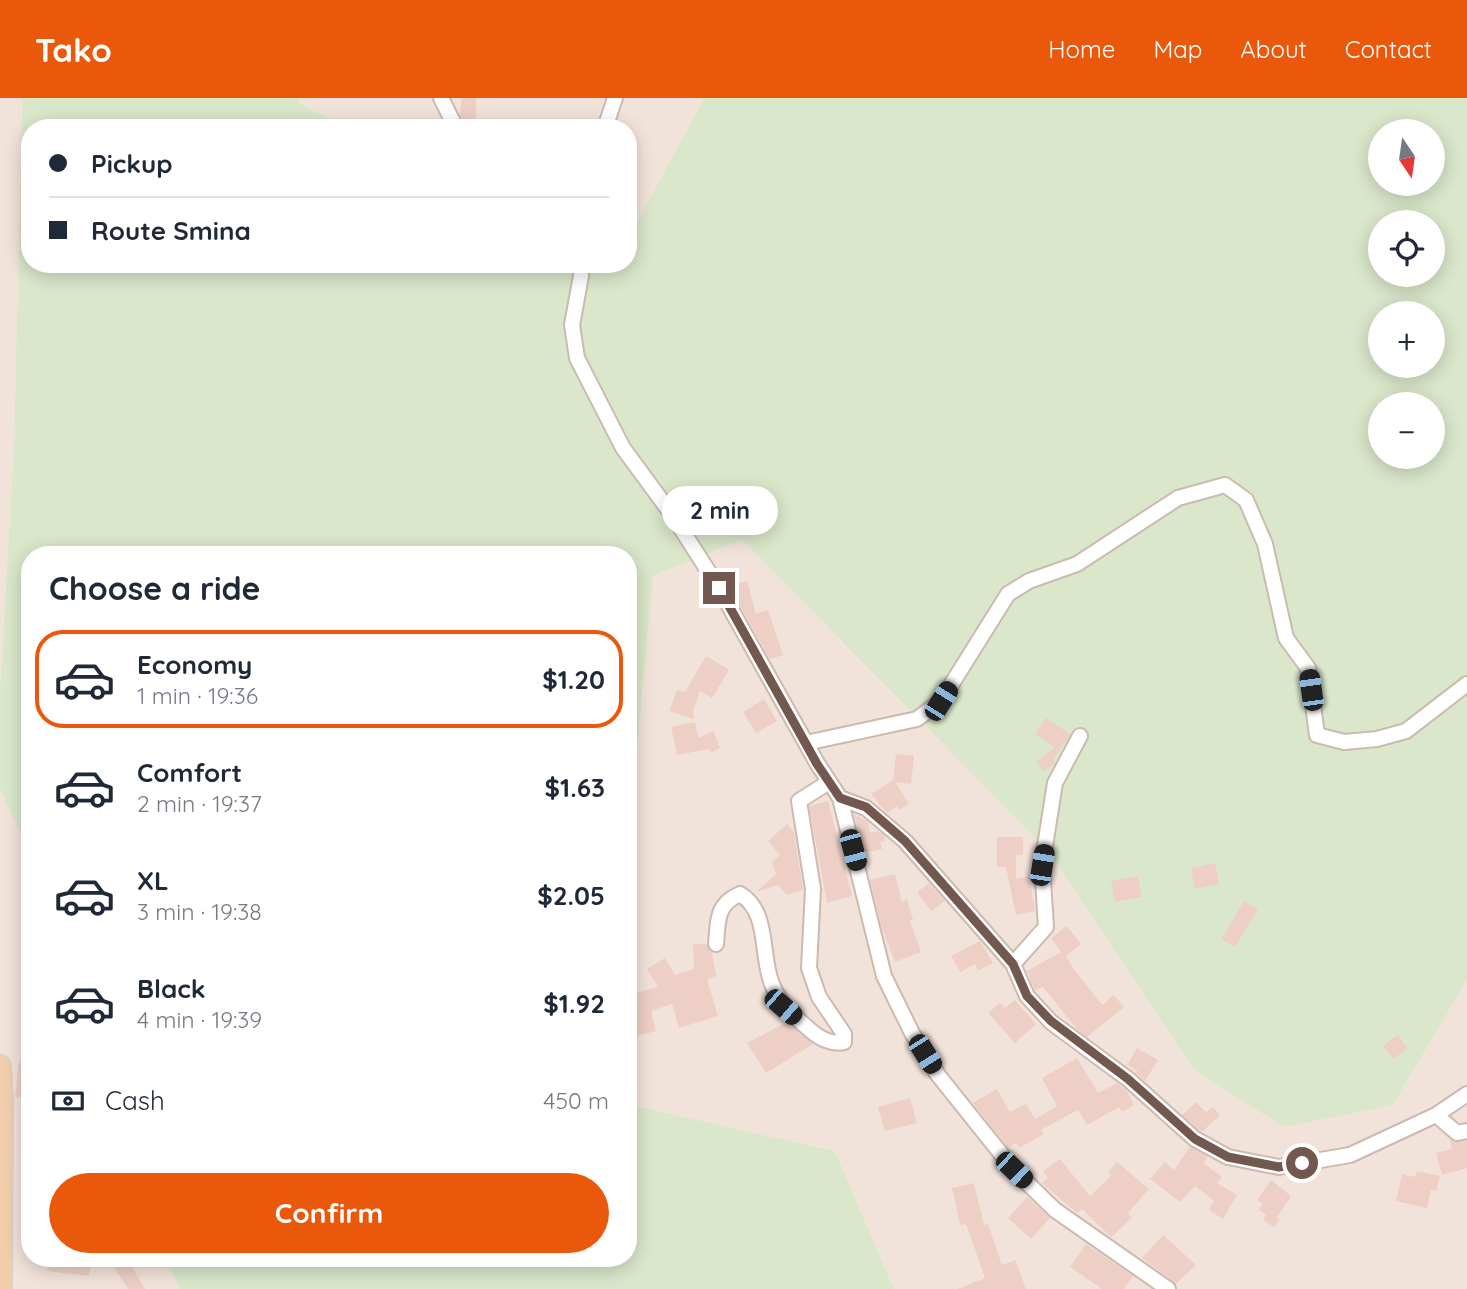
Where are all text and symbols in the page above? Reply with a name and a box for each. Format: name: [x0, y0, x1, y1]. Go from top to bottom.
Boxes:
text: Tako: [35, 29, 112, 70]
text: Home: [1048, 34, 1115, 64]
text: Map: [1153, 34, 1202, 64]
text: About: [1240, 34, 1307, 64]
text: Contact: [1345, 34, 1432, 64]
north arrow: [1368, 119, 1446, 196]
map controls: [1368, 119, 1445, 469]
text: Pickup: [91, 147, 173, 180]
button: locate: [1368, 210, 1445, 287]
text: Route Smina: [91, 214, 251, 247]
button: +: [1368, 301, 1445, 378]
button: −: [1368, 392, 1445, 469]
callout: 2 min: [661, 486, 777, 536]
text: 2 min: [690, 496, 750, 525]
text: Choose a ride: [49, 568, 261, 608]
route end: [703, 572, 735, 604]
icon: car: [53, 648, 116, 711]
text: Economy: [137, 648, 252, 681]
text: $1.20: [542, 663, 605, 696]
car: [1298, 668, 1325, 712]
car: [921, 678, 962, 724]
text: 1 min · 19:36: [137, 681, 258, 710]
icon: car: [53, 756, 116, 819]
text: Comfort: [137, 756, 242, 789]
text: $1.63: [545, 771, 605, 804]
text: 2 min · 19:37: [137, 789, 262, 818]
car: [838, 827, 869, 873]
car: [1029, 843, 1056, 887]
icon: car: [53, 864, 116, 927]
text: XL: [137, 864, 169, 897]
text: $2.05: [537, 879, 605, 912]
text: 3 min · 19:38: [137, 897, 262, 926]
icon: car: [53, 972, 116, 1035]
text: Black: [137, 972, 206, 1005]
car: [761, 985, 806, 1029]
text: $1.92: [543, 987, 605, 1020]
text: 4 min · 19:39: [137, 1005, 262, 1034]
car: [905, 1031, 946, 1077]
icon: cash: [49, 1082, 87, 1120]
text: Cash: [105, 1084, 165, 1117]
text: 450 m: [543, 1086, 609, 1115]
route start: [1286, 1147, 1318, 1179]
car: [992, 1148, 1037, 1192]
button: Confirm: [49, 1173, 609, 1253]

